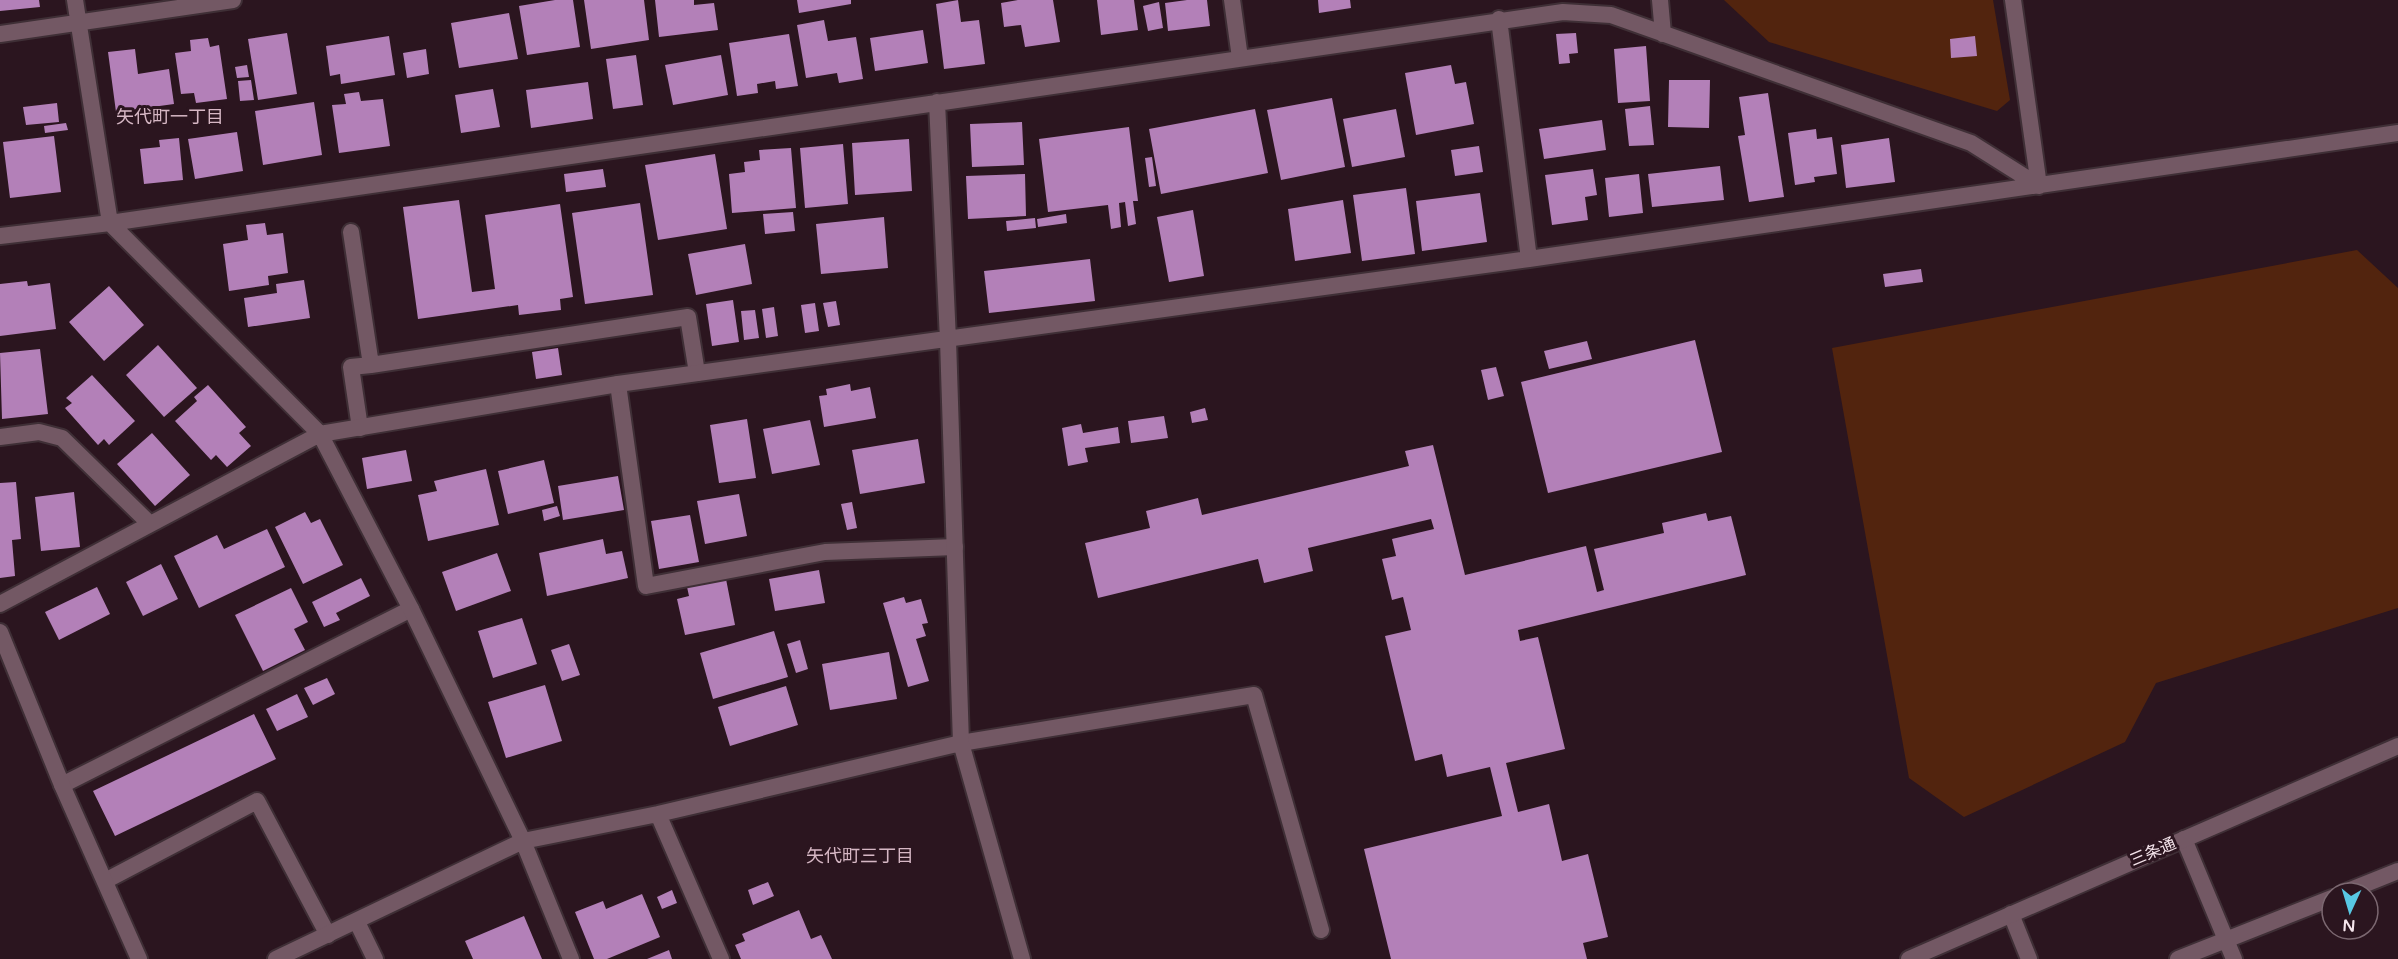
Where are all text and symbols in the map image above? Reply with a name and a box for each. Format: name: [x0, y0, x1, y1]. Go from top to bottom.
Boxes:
district label: 矢代町一丁目: [116, 106, 224, 128]
street label: 三条通: [2127, 833, 2179, 871]
district label: 矢代町三丁目: [806, 845, 914, 867]
north arrow: [2320, 881, 2380, 941]
text: N: [2342, 915, 2356, 935]

